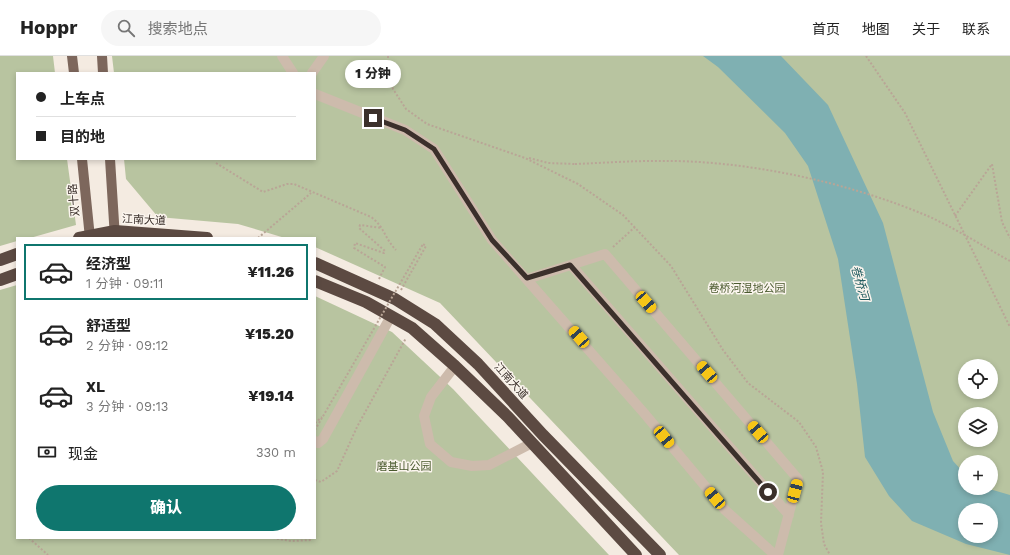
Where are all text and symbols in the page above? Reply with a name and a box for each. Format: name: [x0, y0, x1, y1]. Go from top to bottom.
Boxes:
search box: [101, 10, 381, 46]
text: Hoppr: [20, 16, 77, 39]
icon: search: [115, 17, 137, 39]
text: 搜索地点: [147, 20, 207, 38]
text: 首页: [812, 21, 840, 37]
text: 地图: [862, 21, 890, 37]
text: 关于: [912, 21, 940, 37]
text: 联系: [962, 21, 990, 37]
callout: 1 分钟: [345, 60, 401, 88]
text: 1 分钟: [355, 66, 391, 81]
text: 上车点: [60, 90, 105, 108]
route end: [364, 109, 382, 127]
text: 目的地: [60, 128, 105, 146]
street label: 双十路: [66, 183, 82, 217]
street label: 江南大道: [122, 212, 166, 228]
icon: car: [38, 254, 74, 290]
text: 经济型: [86, 255, 131, 273]
text: ¥11.26: [248, 263, 294, 281]
water label: 卷桥河: [848, 264, 872, 304]
text: 1 分钟 · 09:11: [86, 276, 163, 291]
park label: 卷桥河湿地公园: [709, 282, 786, 295]
car: [634, 289, 658, 315]
icon: car: [38, 316, 74, 352]
text: 舒适型: [86, 317, 131, 335]
car: [567, 324, 591, 350]
text: ¥15.20: [245, 325, 294, 343]
text: 2 分钟 · 09:12: [86, 338, 168, 353]
car: [695, 359, 719, 385]
map controls: [958, 359, 998, 543]
button: locate: [958, 359, 998, 399]
street label: 江南大道: [491, 360, 531, 402]
icon: car: [38, 378, 74, 414]
text: XL: [86, 378, 105, 396]
text: ¥19.14: [248, 387, 294, 405]
text: 3 分钟 · 09:13: [86, 399, 168, 414]
button: layers: [958, 407, 998, 447]
car: [746, 419, 770, 445]
car: [652, 424, 676, 450]
icon: cash: [36, 441, 58, 463]
text: 现金: [68, 445, 98, 463]
text: 330 m: [256, 445, 296, 460]
button: +: [958, 455, 998, 495]
park label: 磨基山公园: [377, 460, 432, 473]
car: [786, 478, 804, 504]
route start: [759, 483, 777, 501]
button: 确认: [36, 485, 296, 531]
car: [703, 485, 727, 511]
button: −: [958, 503, 998, 543]

